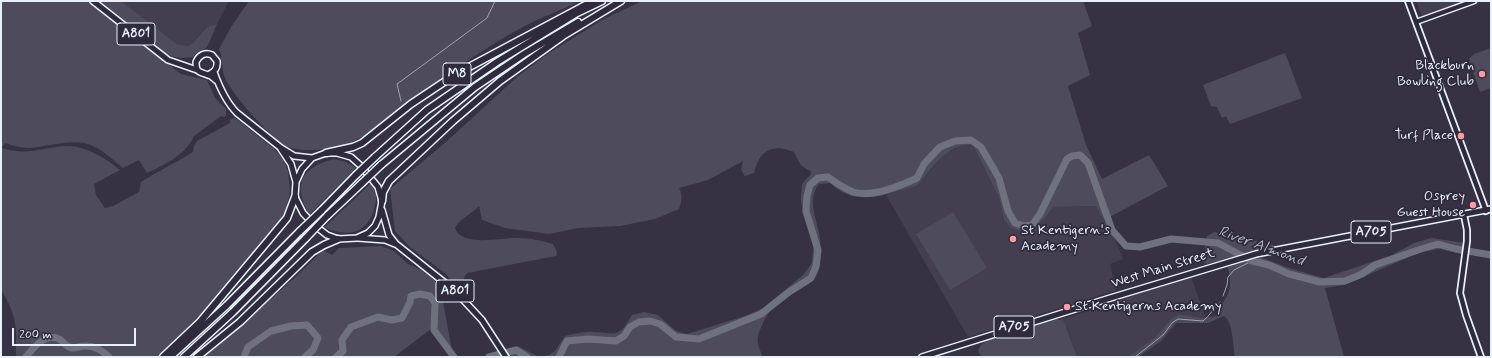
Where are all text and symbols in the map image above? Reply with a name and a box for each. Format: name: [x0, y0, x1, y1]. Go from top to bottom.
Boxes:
road number: A801: [117, 23, 155, 45]
place label: Blackburn Bowling Club: [1397, 58, 1474, 90]
road number: M8: [443, 63, 471, 85]
marker: Blackburn Bowling Club: [1477, 69, 1487, 79]
place label: Turf Place: [1394, 128, 1453, 144]
marker: Turf Place: [1456, 131, 1466, 141]
place label: Osprey Guest House: [1397, 189, 1465, 222]
marker: Osprey Guest House: [1468, 200, 1478, 210]
road number: A705: [1351, 221, 1391, 243]
place label: St Kentigern's Academy: [1021, 223, 1110, 256]
water label: River Almond: [1216, 223, 1306, 271]
marker: St Kentigern's Academy: [1008, 234, 1018, 244]
street label: West Main Street: [1109, 245, 1217, 293]
road number: A801: [436, 280, 474, 302]
place label: St Kentigerns Academy: [1075, 299, 1222, 315]
marker: St Kentigerns Academy: [1062, 302, 1072, 312]
road number: A705: [994, 316, 1034, 338]
scale bar: [14, 320, 138, 346]
text: 200 m: [19, 327, 52, 343]

